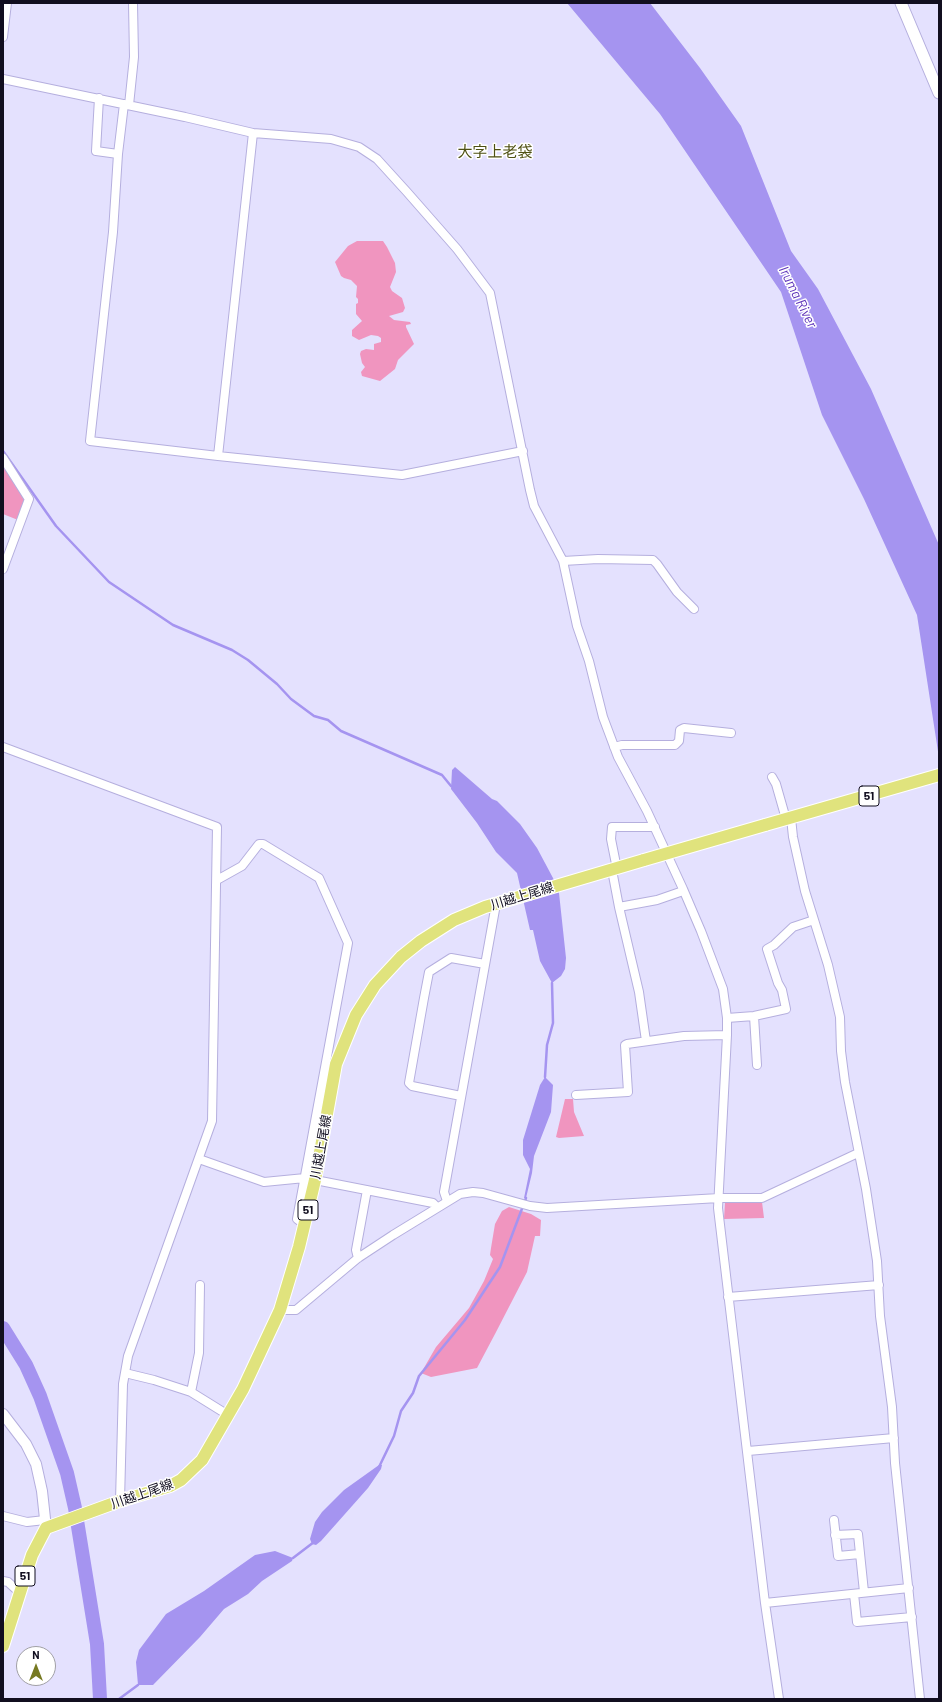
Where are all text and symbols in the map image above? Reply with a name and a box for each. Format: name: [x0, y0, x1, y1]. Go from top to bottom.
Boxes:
district label: 大字上老袋: [458, 143, 532, 161]
water label: Iruma River: [775, 263, 821, 331]
road number: 51: [859, 786, 879, 806]
street label: 川越上尾線: [489, 879, 555, 913]
street label: 川越上尾線: [308, 1114, 334, 1180]
road number: 51: [298, 1200, 318, 1220]
street label: 川越上尾線: [109, 1476, 175, 1512]
road number: 51: [15, 1566, 35, 1586]
north arrow: [16, 1646, 56, 1686]
text: N: [32, 1648, 40, 1661]

